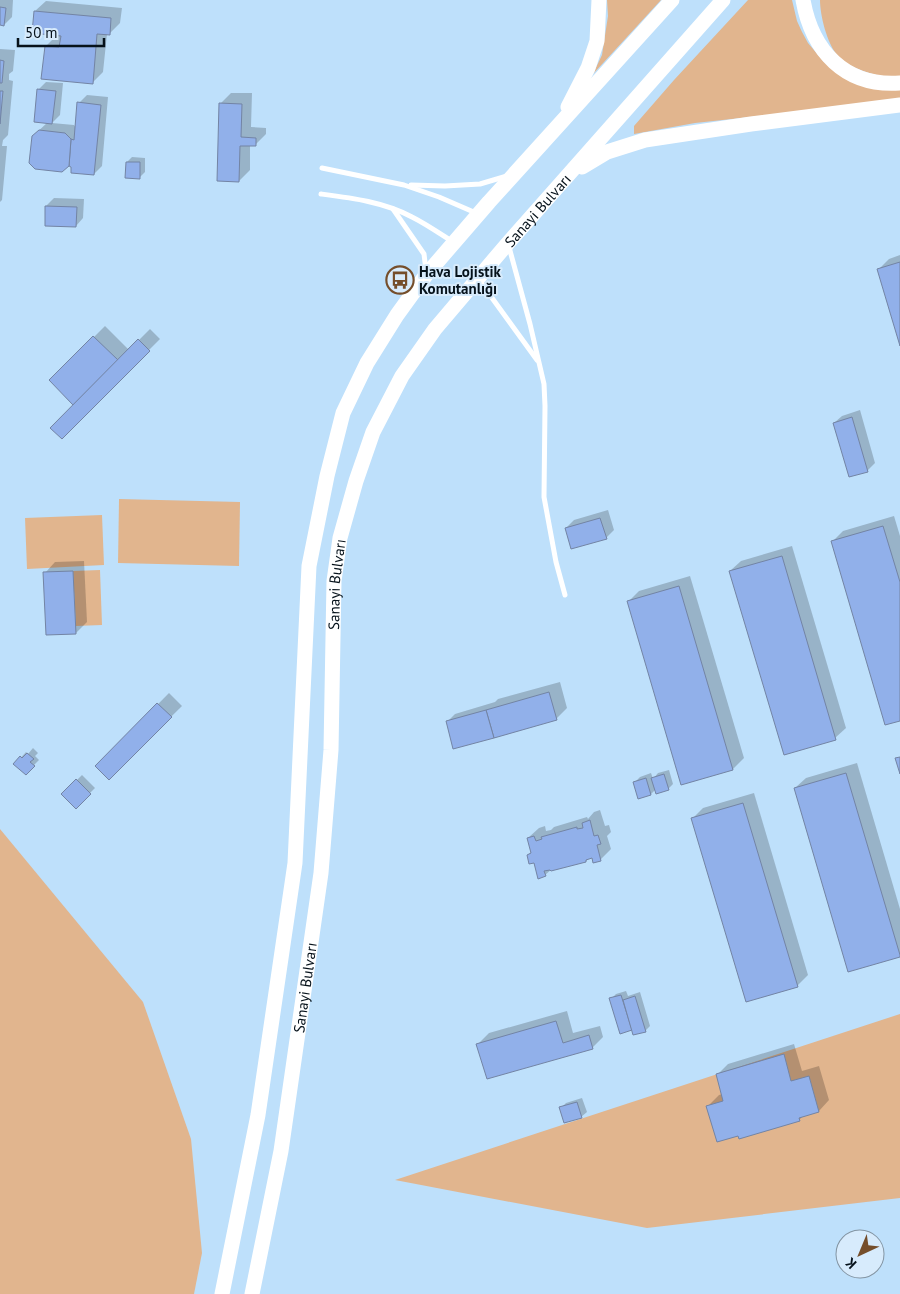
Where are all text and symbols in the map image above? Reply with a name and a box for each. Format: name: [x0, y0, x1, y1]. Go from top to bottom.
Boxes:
scale bar: [18, 15, 104, 47]
text: 50 m: [25, 23, 58, 42]
street label: Sanayi Bulvarı: [500, 170, 575, 250]
place label: Hava Lojistik Komutanlığı: [419, 262, 501, 298]
bus stop icon: Hava Lojistik Komutanlığı: [385, 265, 415, 295]
street label: Sanayi Bulvarı: [324, 538, 349, 630]
street label: Sanayi Bulvarı: [289, 941, 320, 1034]
north arrow: [835, 1229, 885, 1279]
text: K: [841, 1254, 860, 1273]

